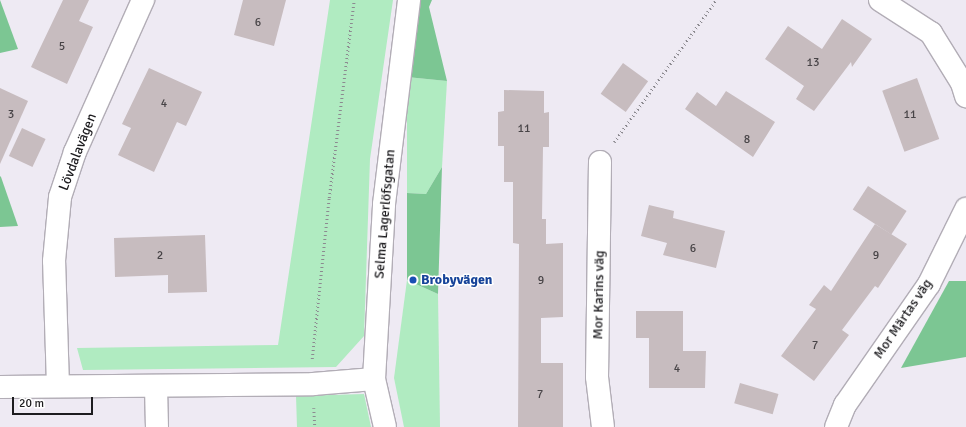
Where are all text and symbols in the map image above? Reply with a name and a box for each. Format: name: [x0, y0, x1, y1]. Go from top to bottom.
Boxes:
house number: 6: [255, 16, 261, 30]
house number: 5: [59, 40, 65, 54]
house number: 13: [807, 56, 819, 70]
house number: 4: [161, 97, 167, 111]
house number: 3: [8, 108, 14, 122]
house number: 11: [904, 108, 916, 122]
street label: Lövdalavägen: [56, 111, 100, 193]
house number: 11: [518, 122, 530, 136]
house number: 8: [744, 133, 750, 147]
street label: Selma Lagerlöfsgatan: [371, 149, 399, 279]
house number: 6: [690, 242, 696, 256]
house number: 2: [157, 249, 163, 263]
house number: 9: [873, 249, 879, 263]
street label: Mor Karins väg: [590, 250, 608, 340]
place label: Brobyvägen: [421, 272, 493, 288]
house number: 9: [538, 274, 544, 288]
marker: Brobyvägen: [408, 275, 418, 285]
street label: Mor Märtas väg: [870, 276, 936, 362]
house number: 7: [812, 339, 818, 353]
house number: 4: [674, 362, 680, 376]
house number: 7: [537, 388, 543, 402]
scale bar: [14, 389, 95, 415]
text: 20 m: [19, 396, 44, 411]

